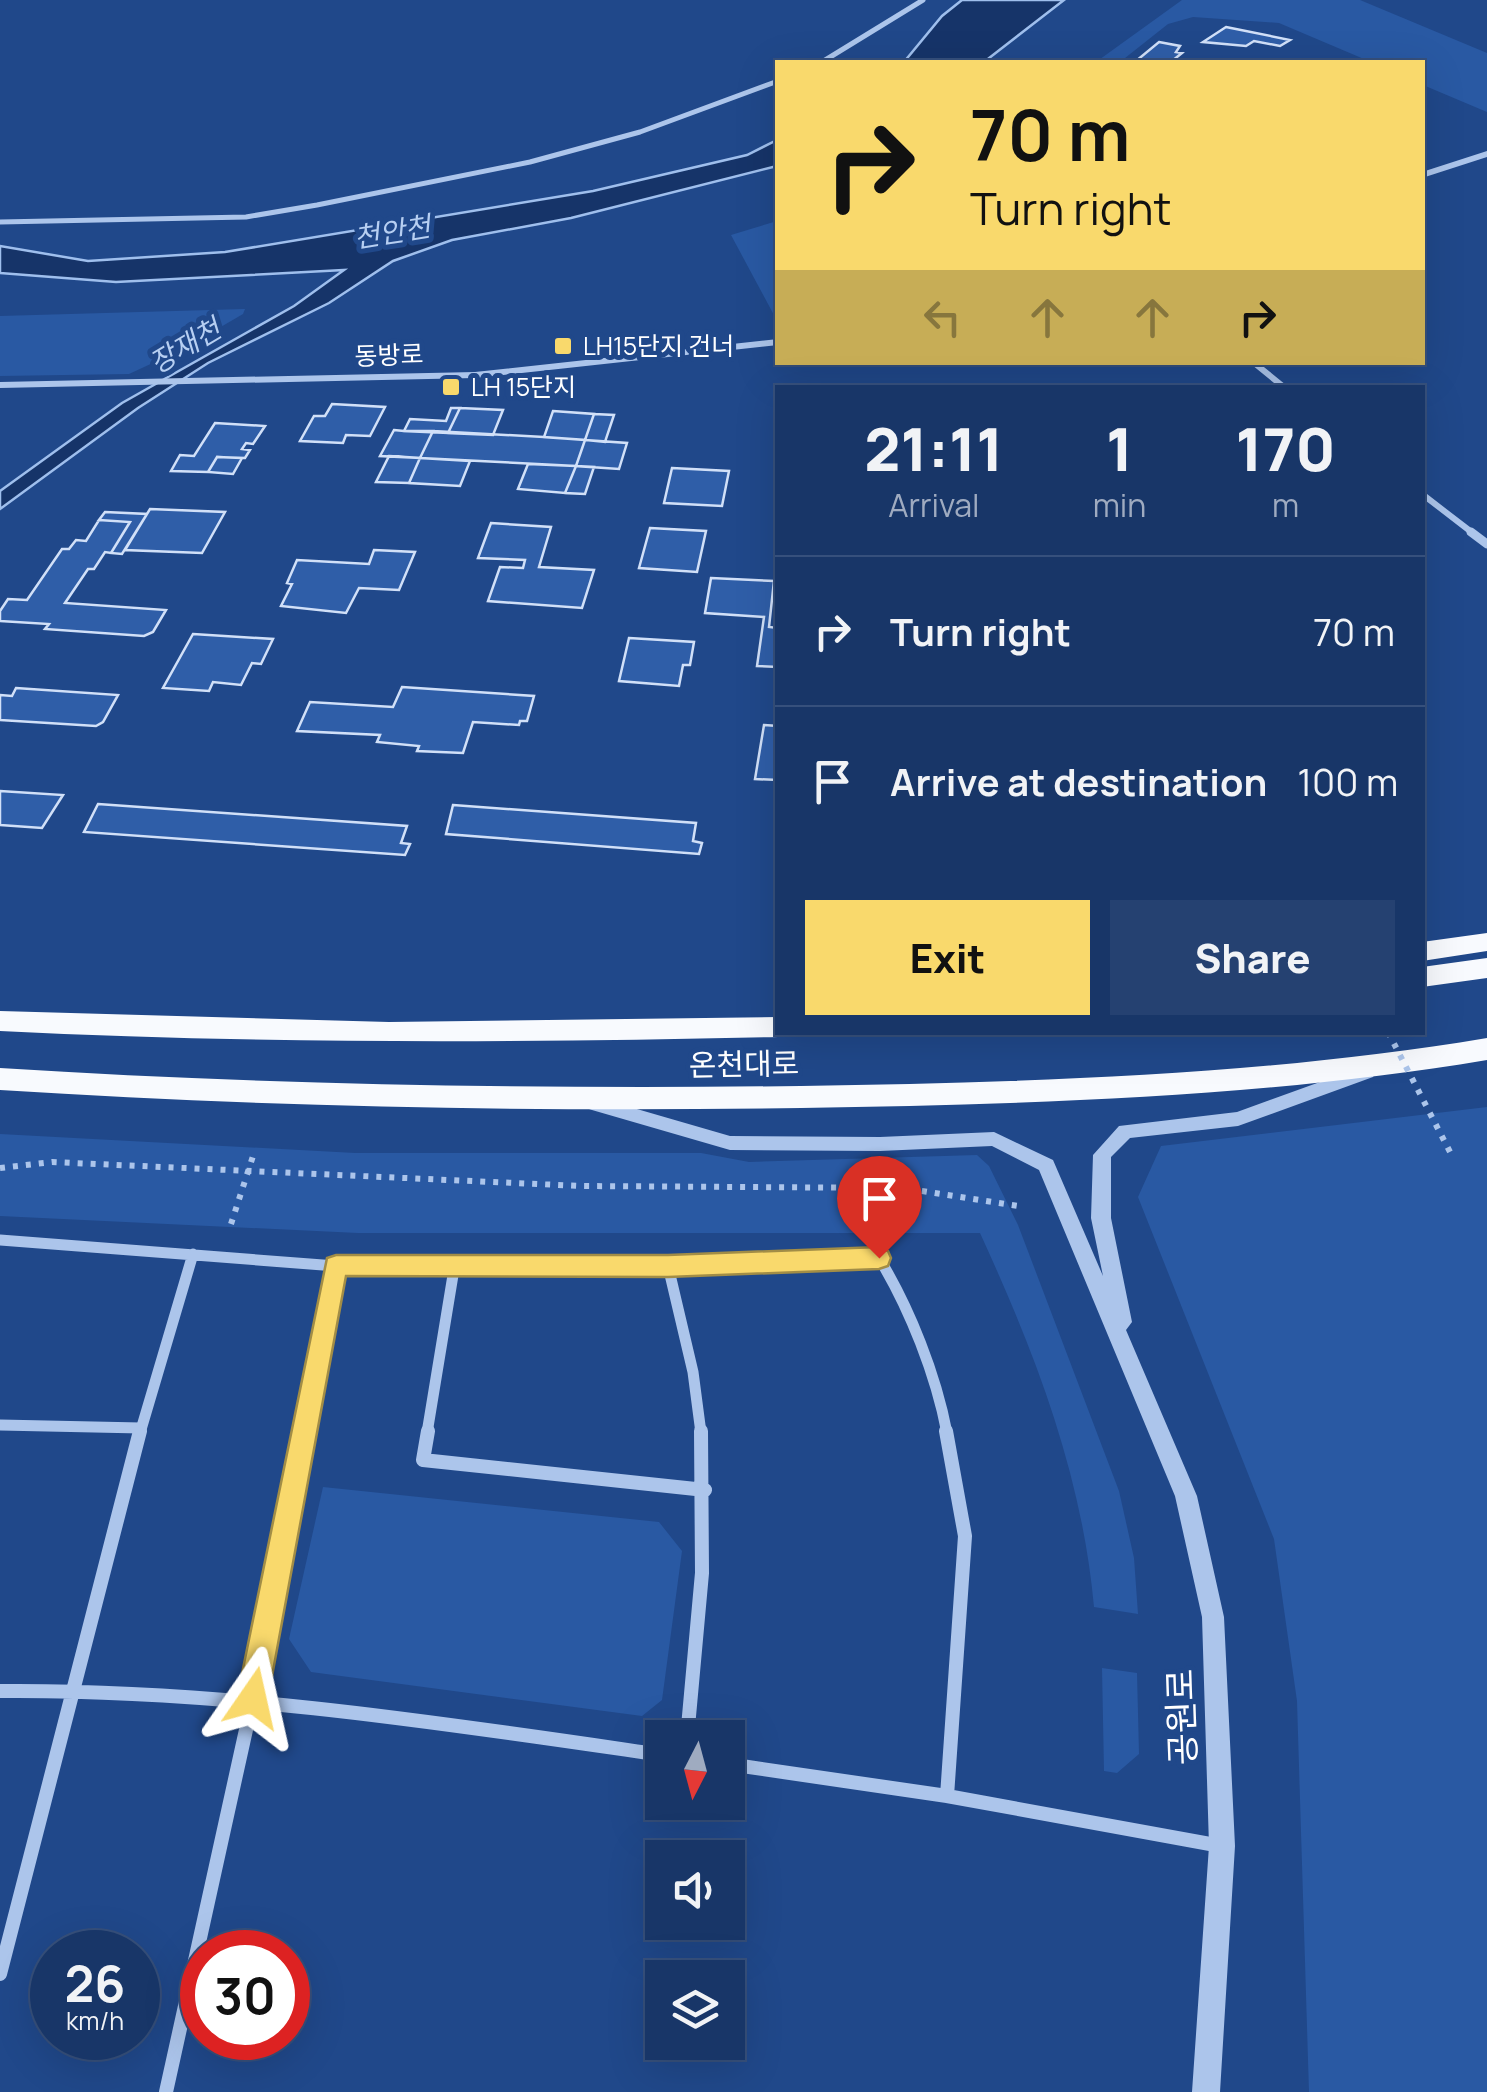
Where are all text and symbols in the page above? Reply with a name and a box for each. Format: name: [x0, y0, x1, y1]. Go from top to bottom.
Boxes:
text: 70 m: [970, 86, 1130, 182]
icon: right: [805, 100, 935, 230]
text: Turn right: [970, 177, 1171, 239]
water label: 천안천: [351, 206, 436, 256]
icon: left: [915, 290, 970, 345]
icon: ahead: [1020, 290, 1075, 345]
icon: ahead: [1125, 290, 1180, 345]
icon: right: [1230, 290, 1285, 345]
water label: 장재천: [142, 307, 230, 381]
place label: LH15단지 건너: [583, 328, 734, 363]
marker: LH15단지 건너: [552, 335, 574, 357]
street label: 동방로: [354, 336, 424, 373]
place label: LH 15단지: [471, 369, 576, 404]
marker: LH 15단지: [440, 376, 462, 398]
text: 21:11: [864, 407, 1004, 489]
text: 1: [1106, 407, 1133, 489]
text: 170: [1235, 407, 1336, 489]
text: Arrival: [888, 483, 980, 527]
text: min: [1093, 483, 1146, 527]
text: m: [1272, 483, 1299, 527]
icon: right: [805, 604, 860, 659]
text: Turn right: [890, 605, 1071, 657]
text: 70 m: [1313, 605, 1395, 657]
icon: arrive: [805, 754, 860, 809]
text: Arrive at destination: [890, 755, 1267, 807]
text: 100 m: [1297, 755, 1398, 807]
button: Exit: [805, 900, 1090, 1015]
button: Share: [1110, 900, 1395, 1015]
street label: 온천대로: [688, 1042, 800, 1085]
pin: [837, 1156, 922, 1259]
icon: arrive: [852, 1171, 907, 1226]
position arrow: [201, 1646, 305, 1750]
street label: 공원로: [1155, 1668, 1207, 1766]
north arrow: [645, 1720, 745, 1820]
map controls: [645, 1720, 745, 2060]
button: sound: [645, 1840, 745, 1940]
speed limit sign: 30: [180, 1930, 310, 2060]
text: 26: [65, 1949, 125, 2017]
button: layers: [645, 1960, 745, 2060]
text: km/h: [66, 2003, 124, 2038]

